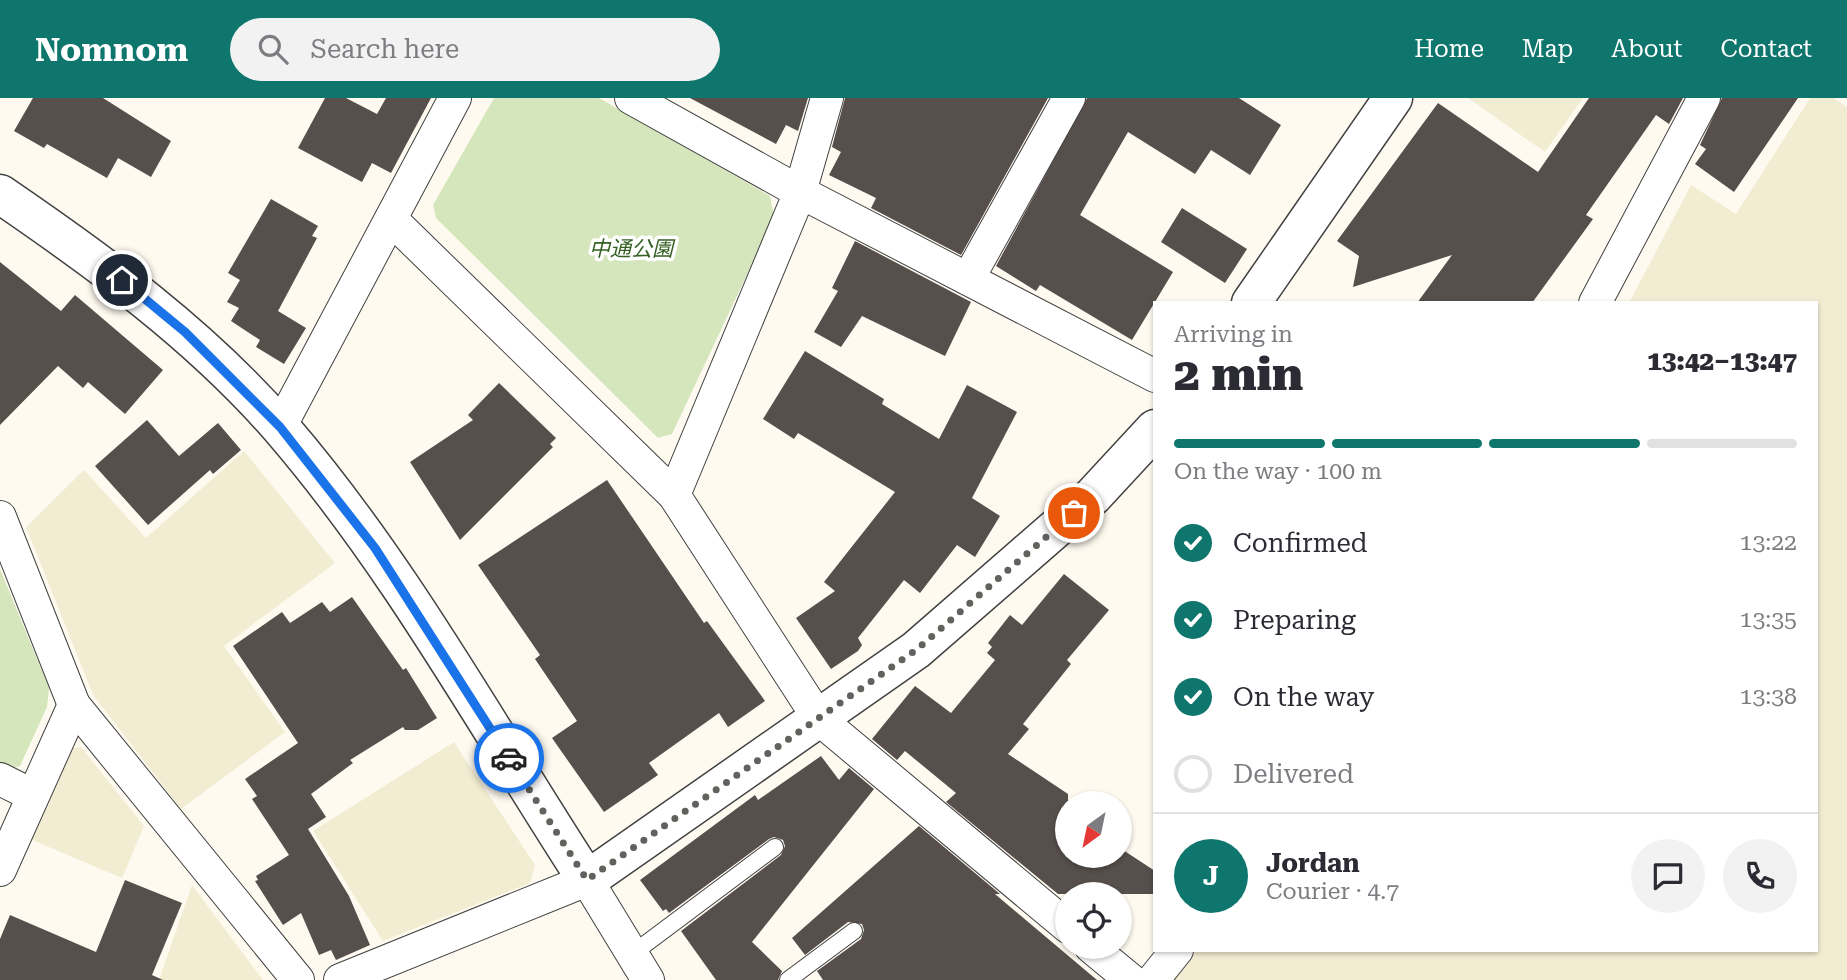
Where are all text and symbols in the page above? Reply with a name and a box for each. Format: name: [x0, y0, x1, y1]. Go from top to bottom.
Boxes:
search box: [230, 18, 720, 81]
text: Nomnom: [35, 30, 188, 69]
icon: search: [254, 30, 292, 68]
text: Search here: [310, 34, 459, 64]
text: Home: [1414, 35, 1484, 63]
text: Map: [1522, 35, 1573, 63]
text: About: [1611, 35, 1682, 63]
text: Contact: [1720, 35, 1812, 63]
park label: 中通公園: [589, 237, 676, 261]
pin: [92, 250, 152, 310]
icon: home: [103, 261, 141, 299]
text: Arriving in: [1174, 321, 1293, 348]
text: 13:42–13:47: [1647, 346, 1797, 376]
text: 2 min: [1174, 347, 1303, 401]
text: On the way · 100 m: [1174, 458, 1382, 485]
pin: [1044, 483, 1104, 543]
icon: bag: [1055, 494, 1093, 532]
icon: check: [1174, 524, 1212, 562]
text: Confirmed: [1233, 528, 1368, 558]
text: 13:22: [1740, 529, 1797, 556]
icon: check: [1174, 601, 1212, 639]
text: Preparing: [1233, 605, 1356, 635]
text: 13:35: [1740, 606, 1797, 633]
icon: check: [1174, 678, 1212, 716]
text: On the way: [1233, 682, 1374, 712]
text: 13:38: [1740, 683, 1797, 710]
courier: [474, 723, 544, 793]
icon: car: [490, 739, 528, 777]
text: Delivered: [1233, 759, 1354, 789]
north arrow: [1055, 791, 1132, 868]
map controls: [1055, 791, 1132, 959]
button: chat: [1631, 839, 1705, 913]
button: phone: [1723, 839, 1797, 913]
text: Jordan: [1266, 848, 1360, 878]
text: J: [1203, 861, 1219, 891]
text: Courier · 4.7: [1266, 878, 1399, 905]
button: locate: [1055, 882, 1132, 959]

